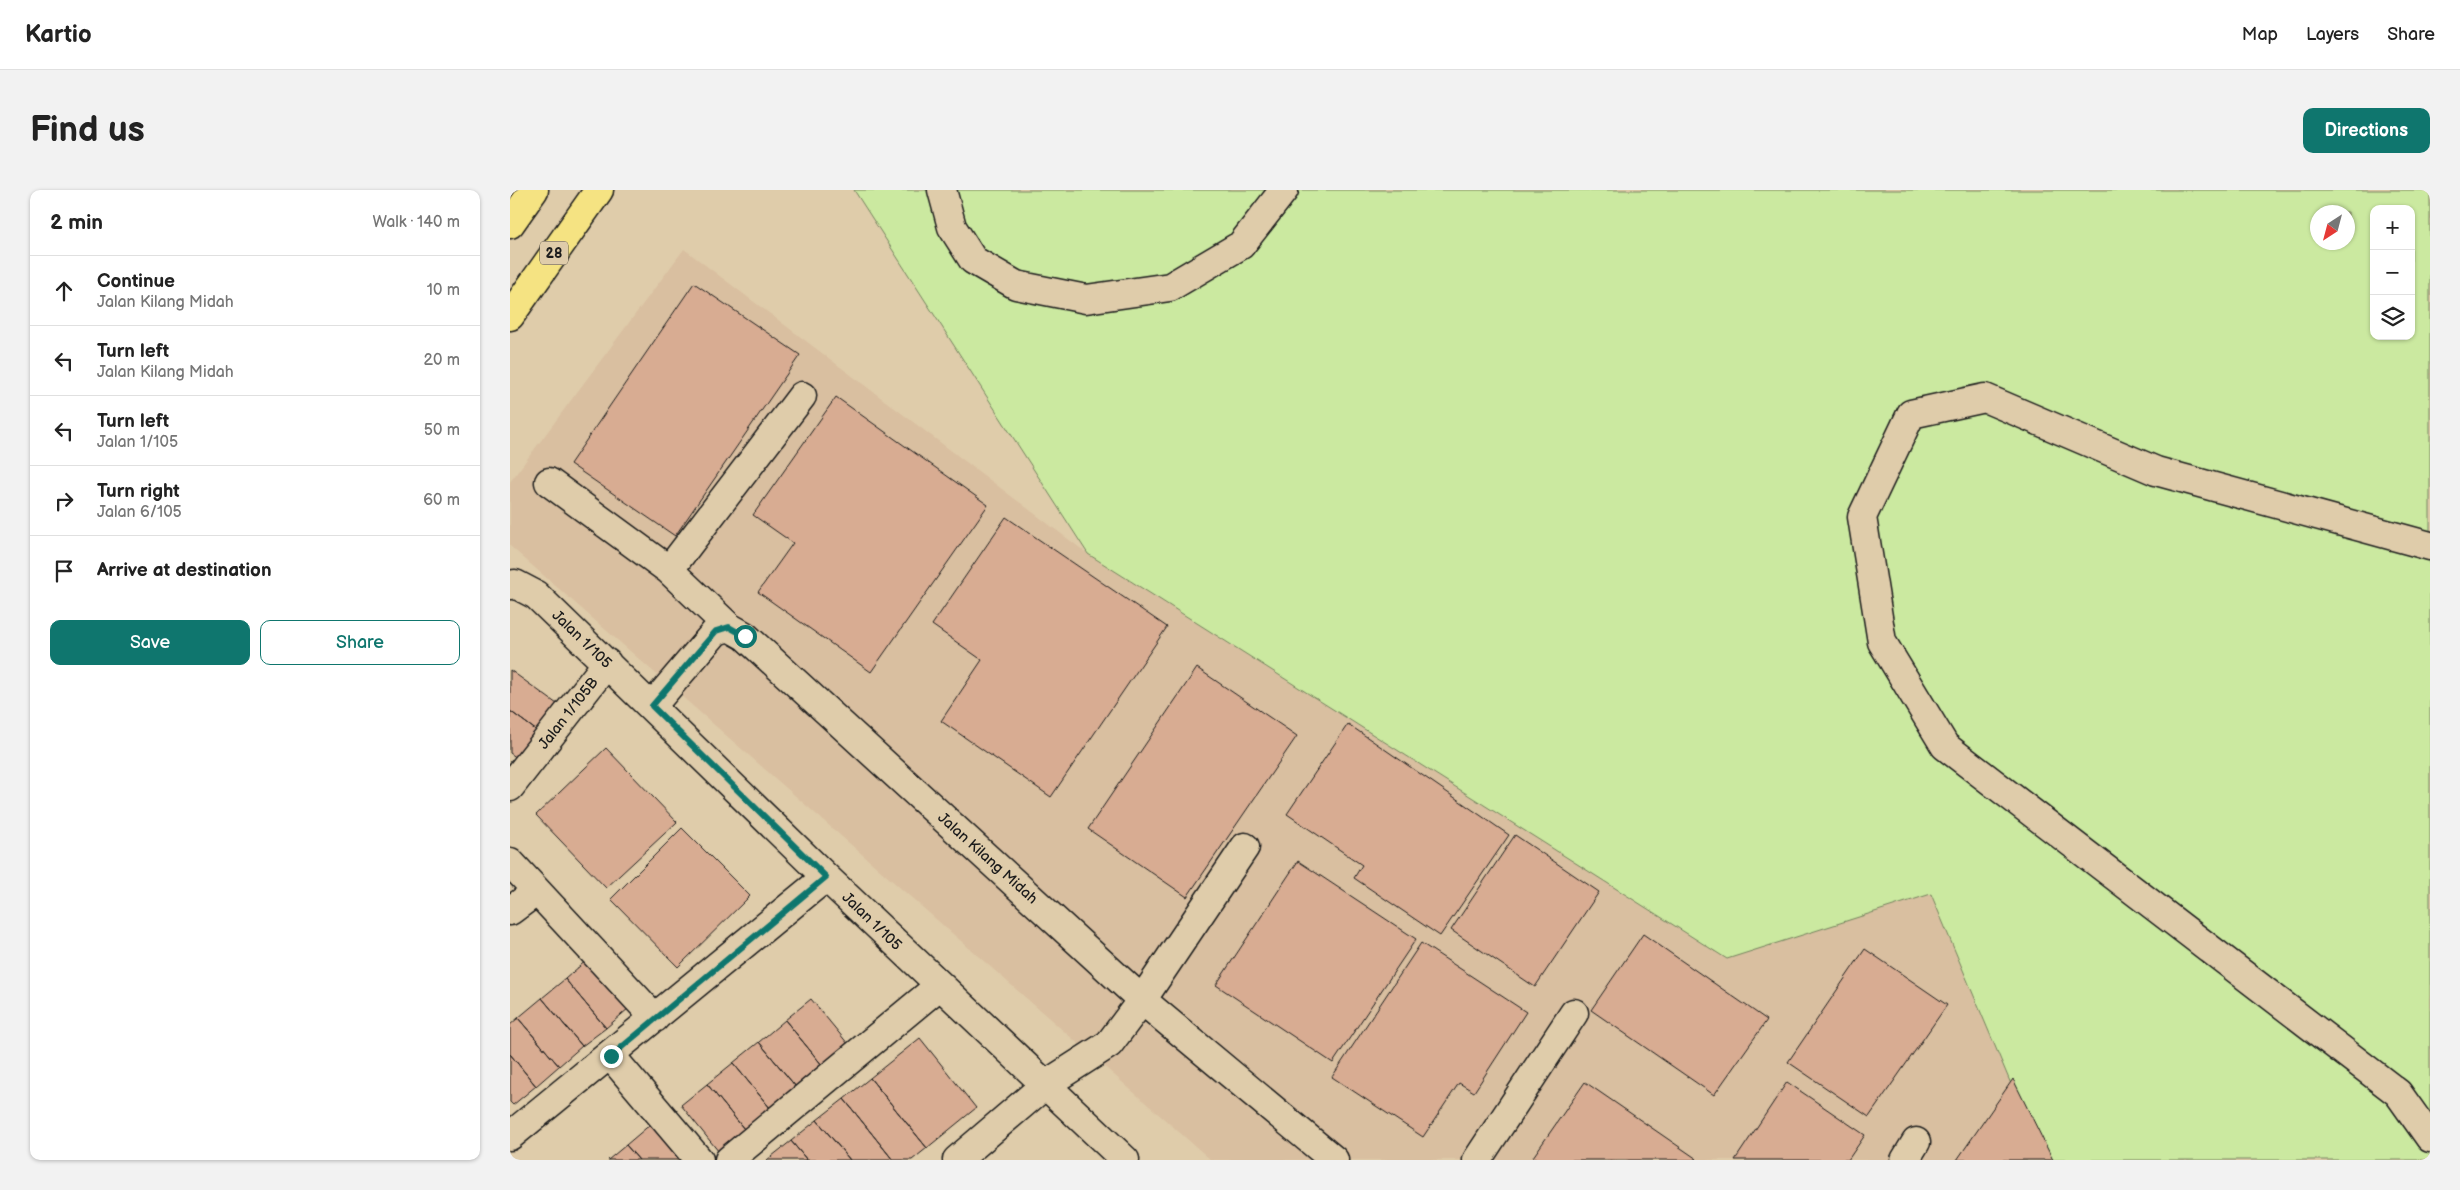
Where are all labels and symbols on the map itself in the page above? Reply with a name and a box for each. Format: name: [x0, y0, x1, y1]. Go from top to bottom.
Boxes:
north arrow: [2310, 205, 2355, 250]
road number: 28: [540, 242, 568, 264]
street label: Jalan 1/105: [548, 606, 616, 673]
route start: [734, 625, 757, 648]
street label: Jalan 1/105B: [534, 673, 602, 753]
street label: Jalan Kilang Midah: [934, 808, 1042, 908]
street label: Jalan 1/105: [838, 888, 906, 955]
route end: [600, 1045, 623, 1068]

